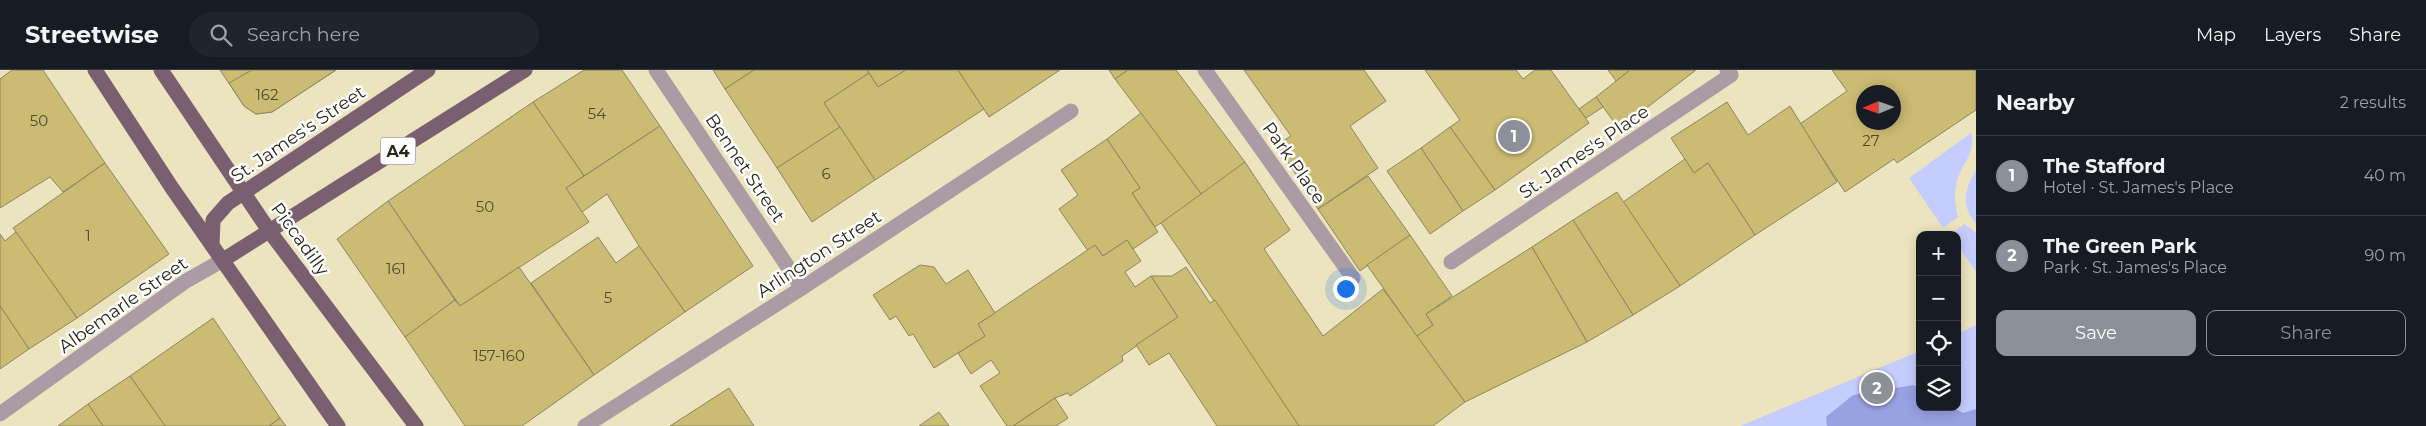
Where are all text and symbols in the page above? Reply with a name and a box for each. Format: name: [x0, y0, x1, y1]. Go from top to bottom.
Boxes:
search box: [189, 12, 539, 57]
text: Streetwise: [25, 20, 159, 49]
icon: search: [207, 21, 235, 49]
text: Search here: [247, 23, 360, 46]
text: Map: [2196, 24, 2236, 46]
text: Layers: [2264, 24, 2321, 46]
text: Share: [2349, 24, 2401, 46]
street label: St. James's Street: [227, 81, 369, 187]
house number: 162: [255, 85, 279, 104]
north arrow: [1856, 85, 1901, 130]
text: Nearby: [1996, 90, 2075, 115]
text: 2 results: [2340, 93, 2406, 112]
street label: St. James's Place: [1515, 100, 1653, 204]
house number: 54: [588, 104, 606, 123]
street label: Bennet Street: [701, 110, 789, 226]
house number: 50: [30, 111, 48, 130]
pin: 1: [1498, 117, 1530, 155]
street label: Park Place: [1258, 118, 1330, 208]
house number: 27: [1862, 131, 1880, 150]
road number: A4: [380, 138, 416, 164]
text: The Stafford: [2043, 155, 2165, 178]
house number: 6: [821, 164, 831, 183]
text: 1: [2009, 166, 2015, 185]
text: 40 m: [2364, 166, 2406, 185]
text: Hotel · St. James's Place: [2043, 178, 2234, 197]
house number: 50: [476, 197, 494, 216]
street label: Piccadilly: [266, 198, 334, 280]
street label: Arlington Street: [753, 206, 885, 302]
house number: 1: [85, 226, 91, 245]
map controls: [1916, 231, 1961, 411]
button: +: [1916, 231, 1961, 276]
text: The Green Park: [2043, 235, 2196, 258]
text: 2: [2007, 246, 2017, 265]
text: 90 m: [2364, 246, 2406, 265]
street label: Albemarle Street: [54, 252, 192, 358]
text: Park · St. James's Place: [2043, 258, 2227, 277]
house number: 161: [386, 259, 406, 278]
your location: [1333, 276, 1359, 302]
button: −: [1916, 276, 1961, 321]
house number: 5: [604, 288, 612, 307]
button: Save: [1996, 310, 2196, 356]
button: Share: [2206, 310, 2406, 356]
button: locate: [1916, 321, 1961, 366]
house number: 157-160: [473, 346, 525, 365]
button: layers: [1916, 366, 1961, 411]
pin: 2: [1861, 369, 1893, 407]

